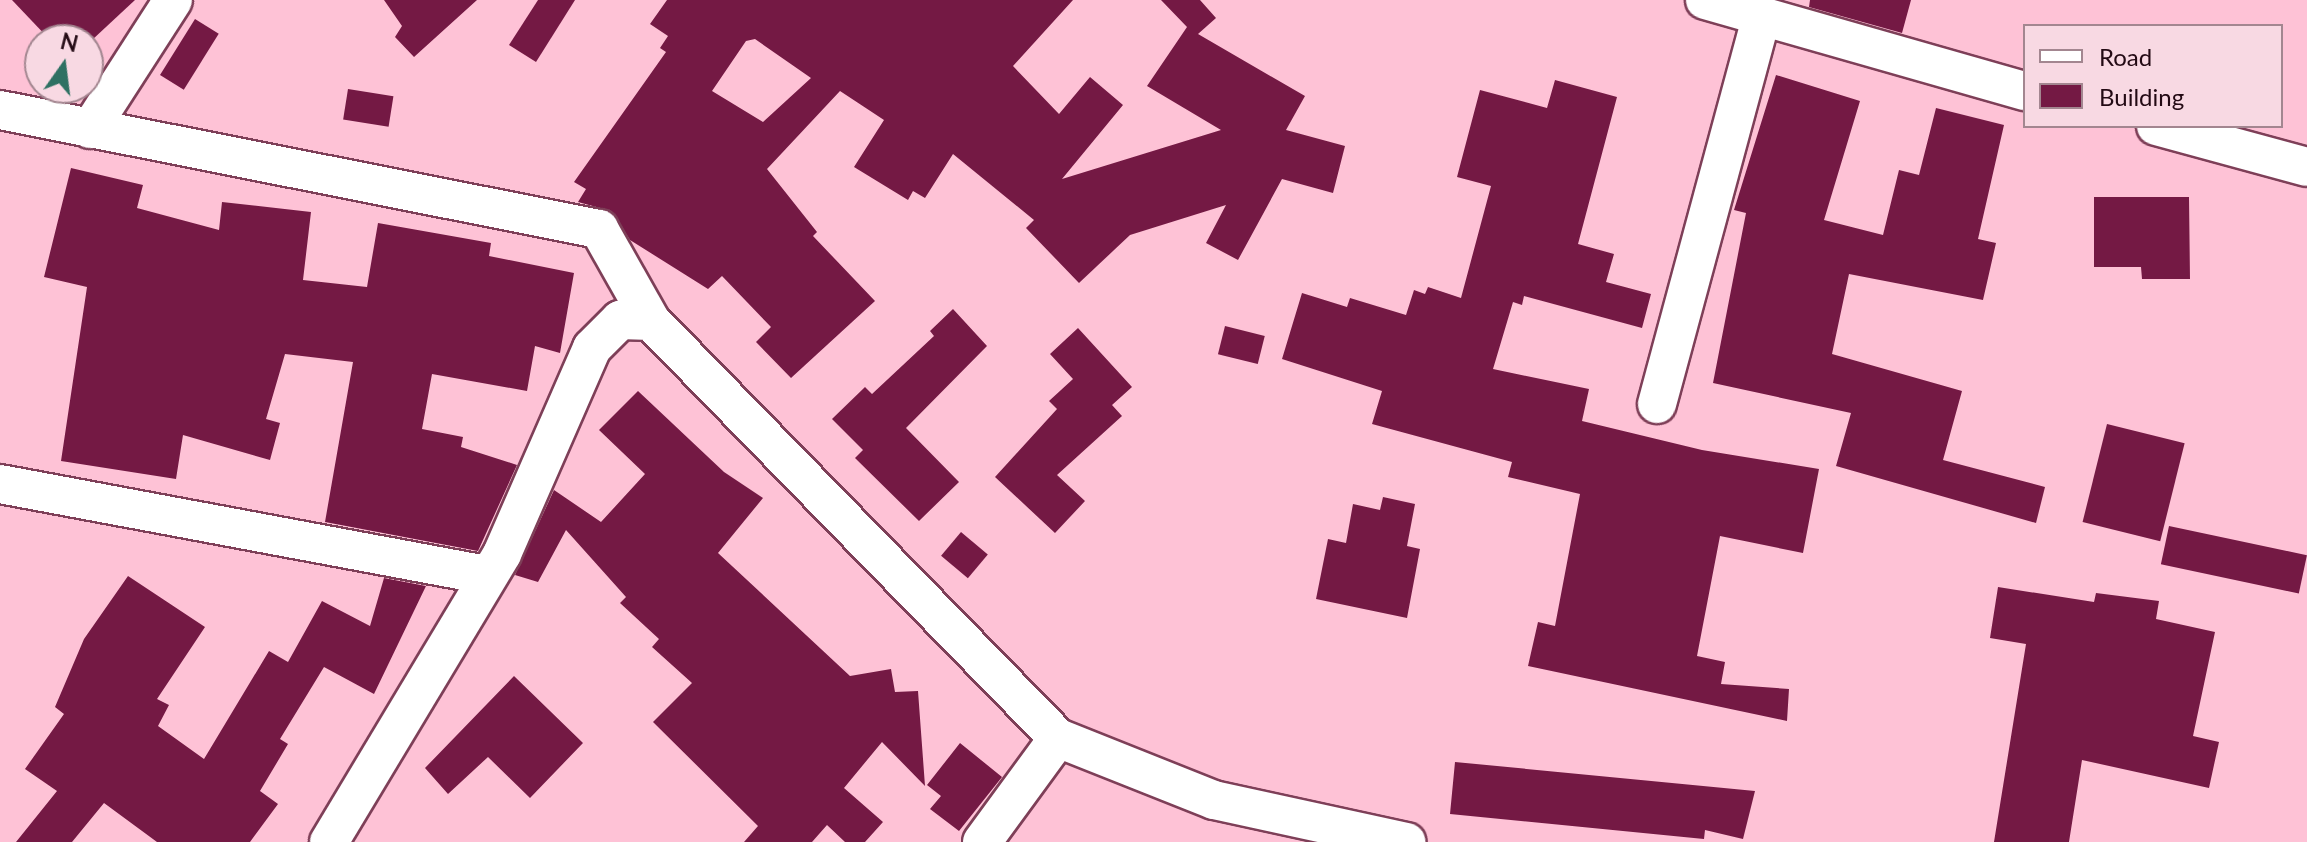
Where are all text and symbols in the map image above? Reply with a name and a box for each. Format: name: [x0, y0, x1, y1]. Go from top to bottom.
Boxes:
north arrow: [24, 24, 104, 104]
legend: [2023, 24, 2283, 128]
text: N: [58, 27, 81, 57]
text: Road: [2099, 42, 2152, 71]
text: Building: [2099, 82, 2184, 111]

